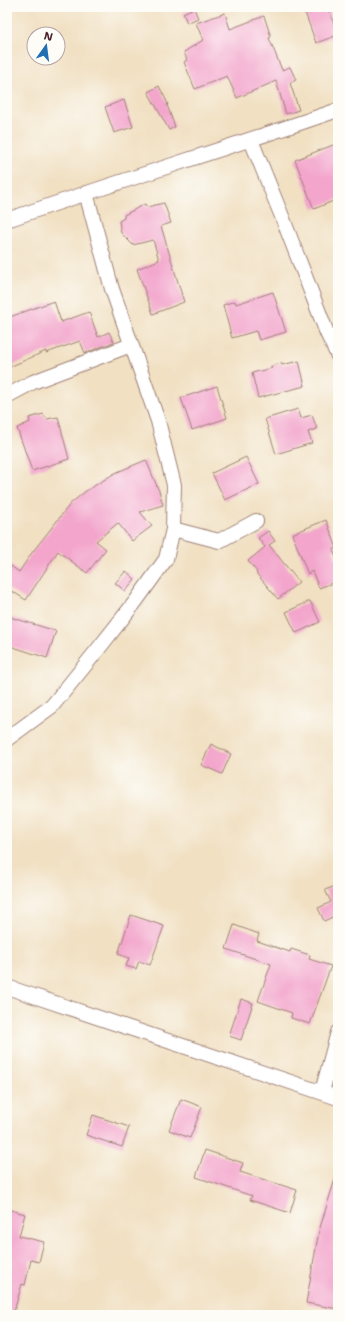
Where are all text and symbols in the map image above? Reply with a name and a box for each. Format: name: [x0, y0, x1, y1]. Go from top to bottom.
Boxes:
north arrow: [26, 26, 66, 66]
text: N: [42, 28, 55, 45]

